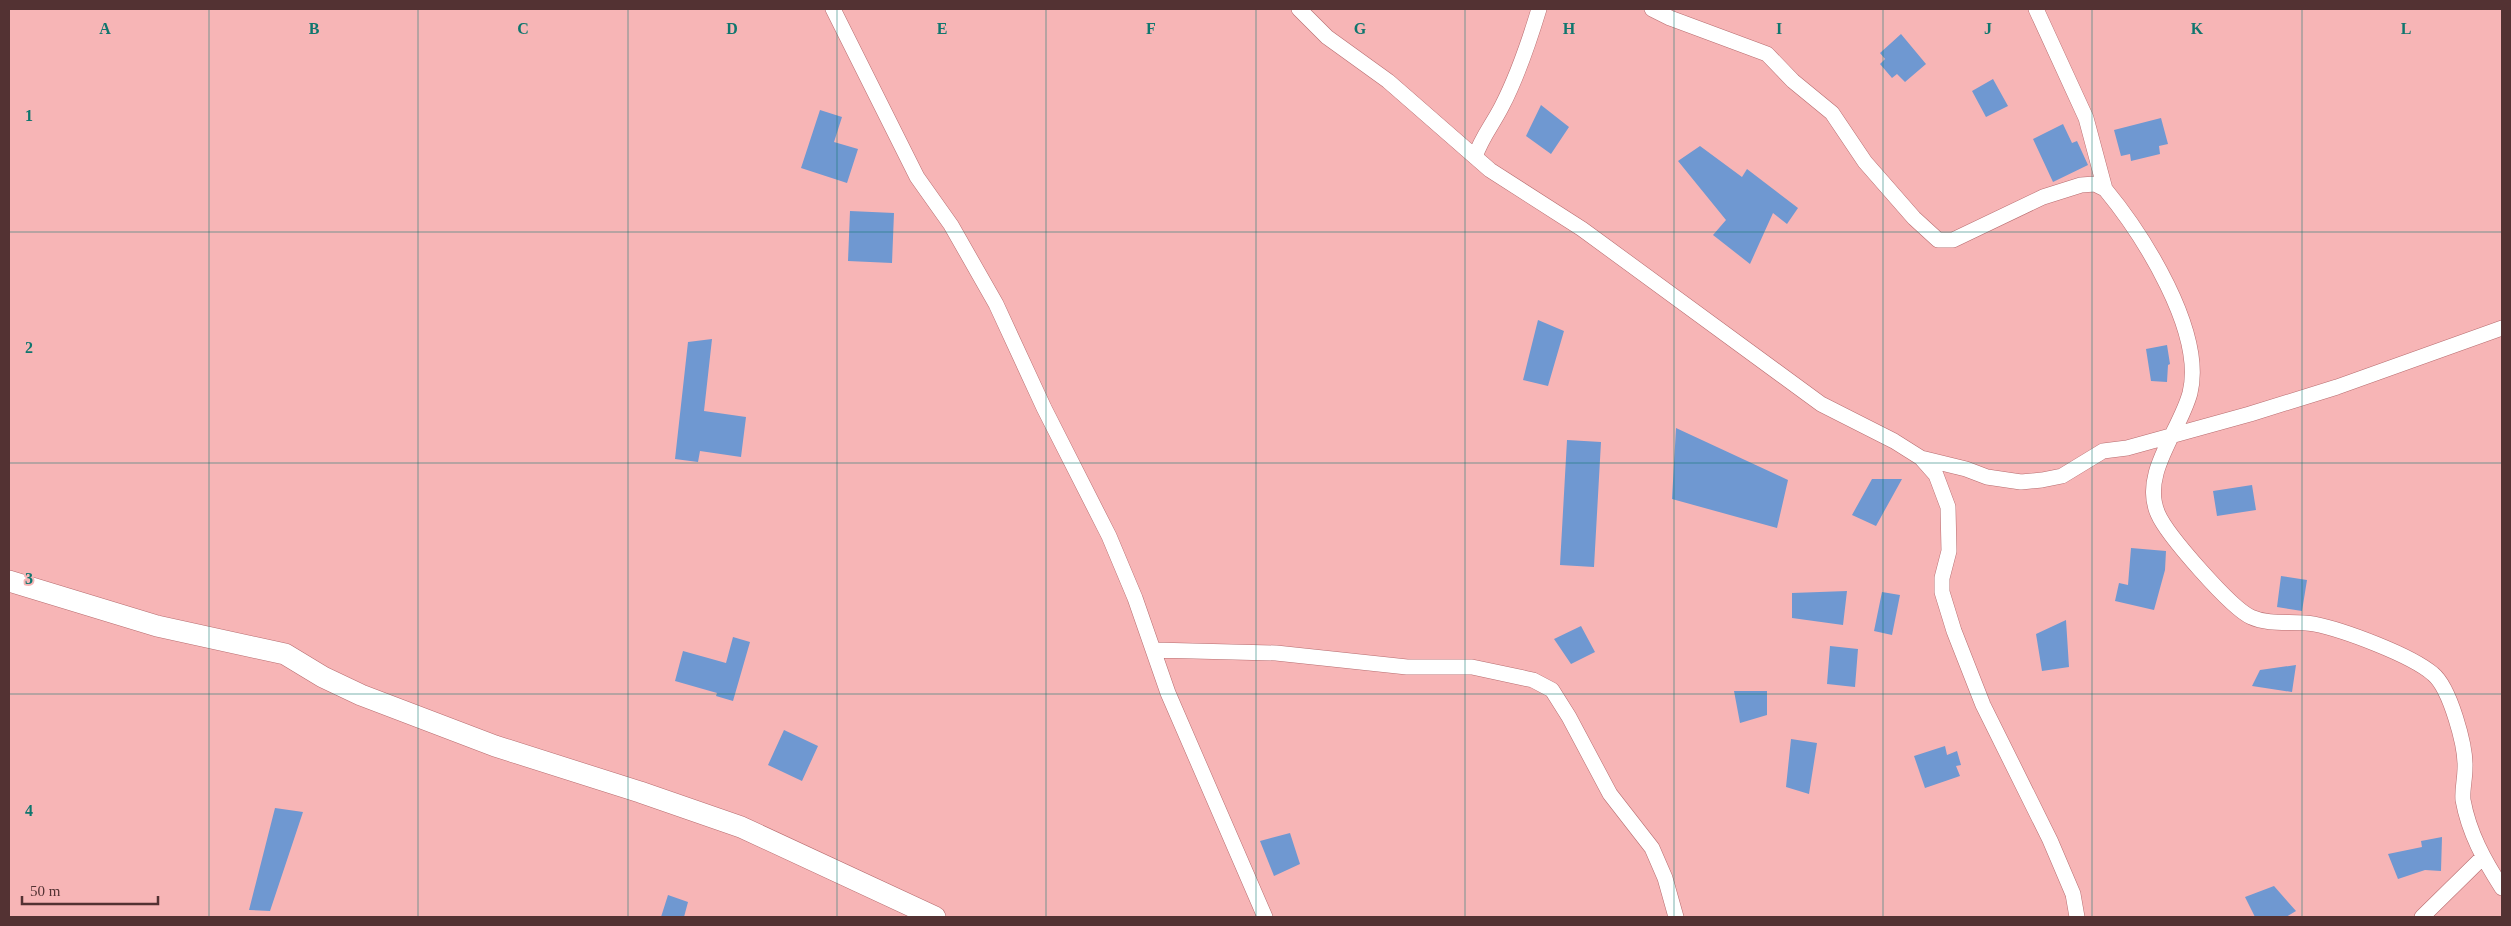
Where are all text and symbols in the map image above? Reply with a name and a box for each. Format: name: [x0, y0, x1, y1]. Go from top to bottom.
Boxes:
text: A: [99, 20, 111, 37]
text: B: [309, 20, 320, 37]
text: C: [517, 20, 529, 37]
text: D: [726, 20, 738, 37]
text: E: [937, 20, 947, 37]
text: F: [1146, 20, 1156, 37]
text: G: [1354, 20, 1367, 37]
text: H: [1563, 20, 1576, 37]
text: I: [1776, 20, 1782, 37]
text: J: [1984, 20, 1992, 37]
text: K: [2191, 20, 2204, 37]
text: L: [2401, 20, 2411, 37]
text: 1: [25, 107, 33, 124]
text: 2: [25, 339, 33, 356]
text: 3: [25, 570, 33, 587]
text: 4: [25, 802, 33, 819]
scale bar: [22, 874, 159, 906]
text: 50 m: [30, 883, 61, 899]

